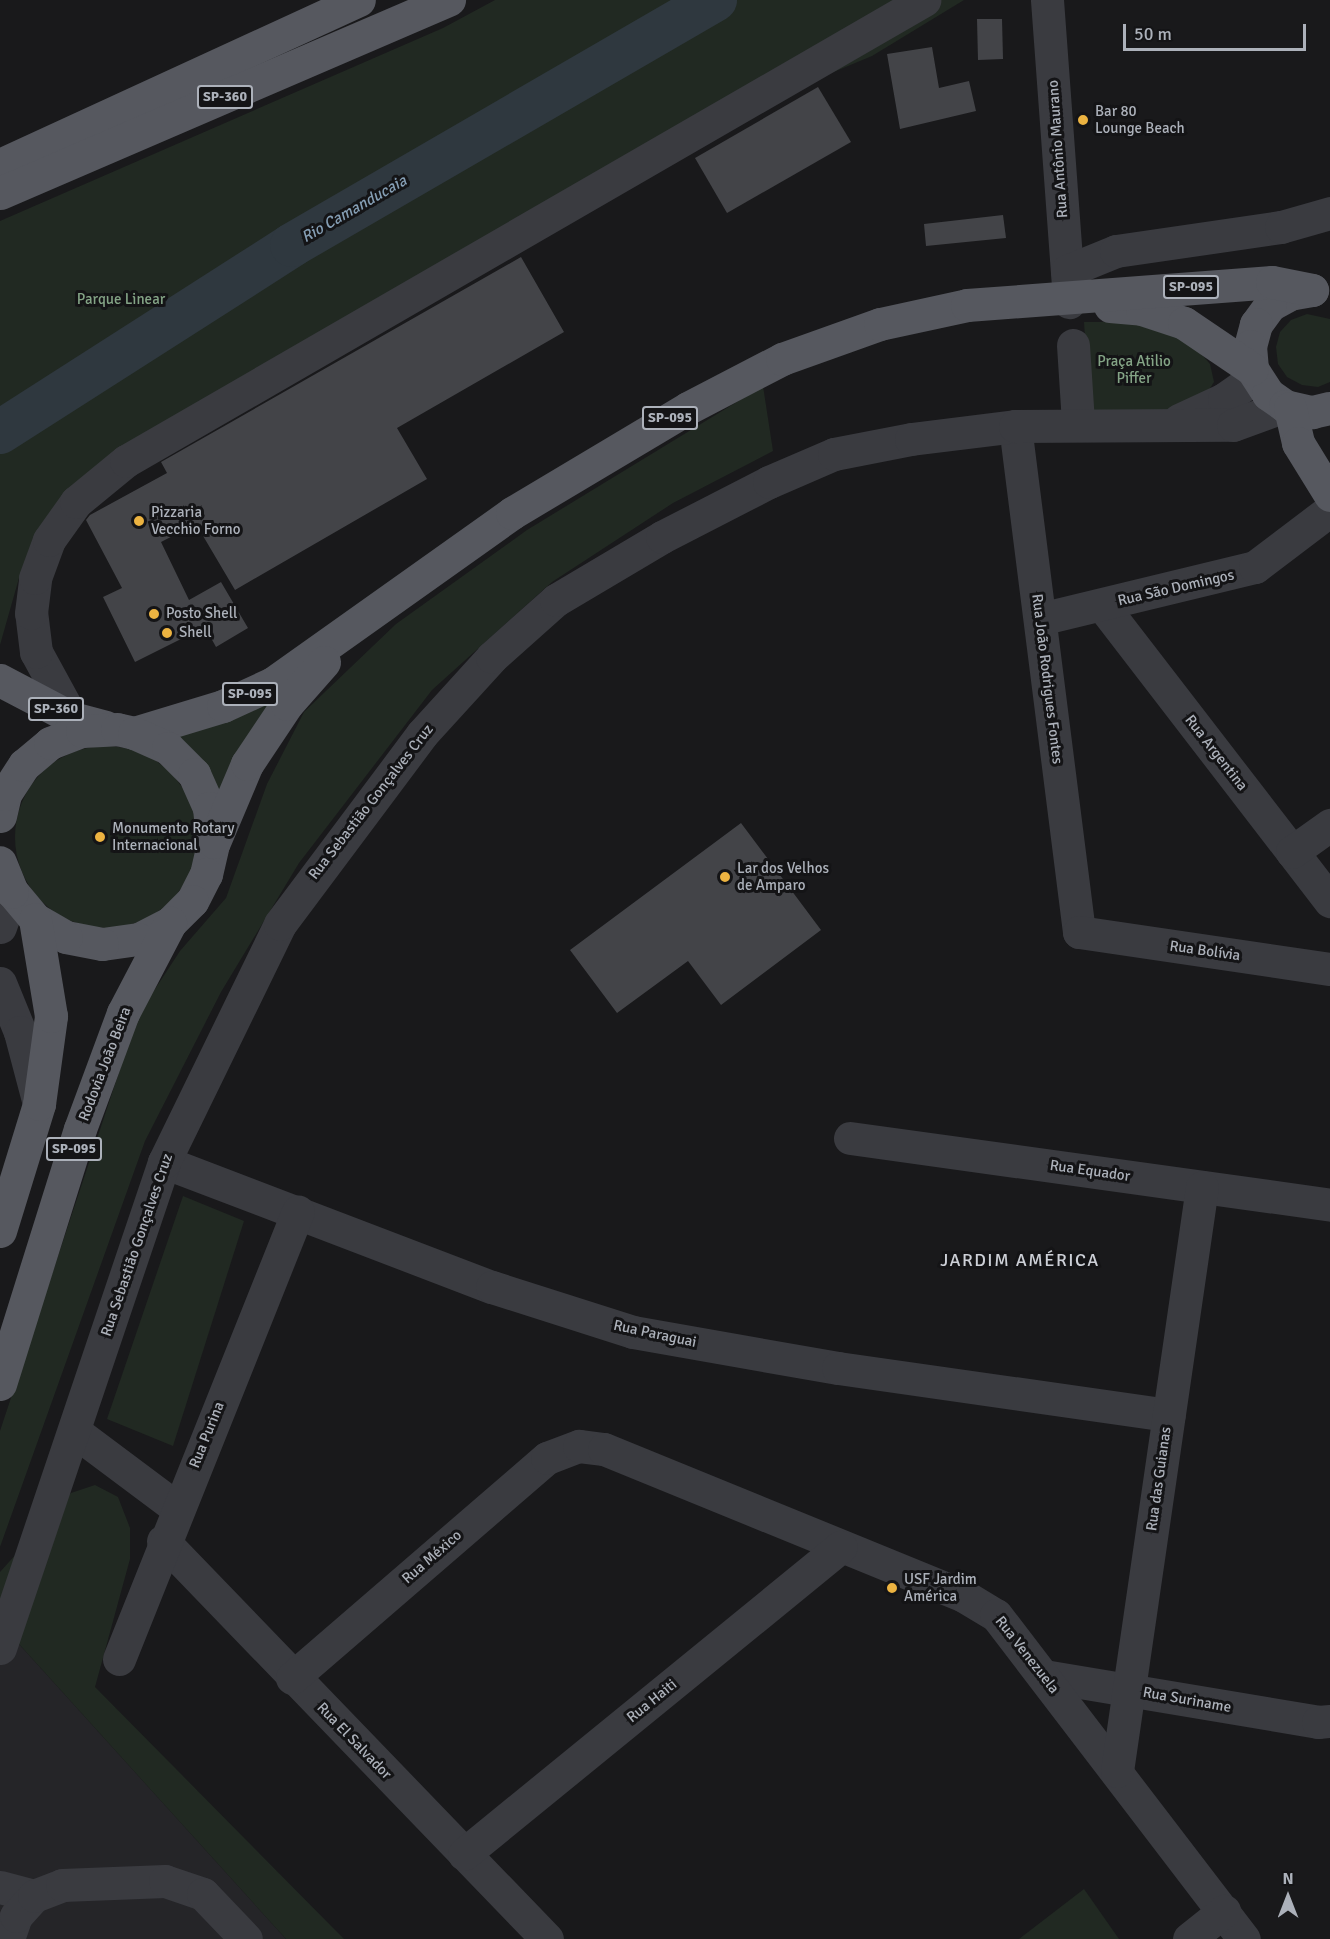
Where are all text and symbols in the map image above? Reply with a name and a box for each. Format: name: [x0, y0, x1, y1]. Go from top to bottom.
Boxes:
scale bar: [1126, 12, 1309, 50]
text: 50 m: [1134, 23, 1172, 45]
street label: Rua Antônio Maurano: [1044, 79, 1072, 219]
road number: SP-360: [196, 86, 254, 108]
place label: Bar 80 Lounge Beach: [1095, 102, 1185, 137]
marker: Bar 80 Lounge Beach: [1076, 113, 1090, 127]
water label: Rio Camanducaia: [298, 171, 410, 247]
road number: SP-095: [1162, 276, 1220, 298]
park label: Parque Linear: [77, 291, 165, 309]
park label: Praça Atilio Piffer: [1097, 352, 1171, 387]
road number: SP-095: [642, 407, 698, 429]
place label: Pizzaria Vecchio Forno: [151, 503, 240, 538]
marker: Pizzaria Vecchio Forno: [132, 514, 146, 528]
street label: Rua São Domingos: [1116, 566, 1236, 610]
street label: Rua João Rodrigues Fontes: [1028, 593, 1066, 765]
place label: Posto Shell: [166, 605, 237, 623]
marker: Posto Shell: [147, 607, 161, 621]
place label: Shell: [179, 624, 212, 642]
marker: Shell: [160, 626, 174, 640]
road number: SP-095: [222, 683, 278, 705]
road number: SP-360: [28, 698, 84, 720]
street label: Rua Argentina: [1181, 712, 1251, 794]
street label: Rua Sebastião Gonçalves Cruz: [305, 721, 437, 883]
place label: Monumento Rotary Internacional: [112, 819, 234, 854]
marker: Monumento Rotary Internacional: [93, 830, 107, 844]
place label: Lar dos Velhos de Amparo: [737, 859, 829, 894]
marker: Lar dos Velhos de Amparo: [718, 870, 732, 884]
street label: Rua Bolívia: [1168, 937, 1242, 965]
street label: Rodovia João Beira: [75, 1004, 135, 1124]
road number: SP-095: [46, 1138, 103, 1160]
street label: Rua Sebastião Gonçalves Cruz: [97, 1151, 177, 1339]
street label: Rua Equador: [1049, 1156, 1131, 1186]
district label: JARDIM AMÉRICA: [940, 1249, 1100, 1271]
street label: Rua Paraguai: [612, 1316, 698, 1352]
street label: Rua Purina: [186, 1399, 228, 1471]
street label: Rua das Guianas: [1143, 1426, 1175, 1532]
street label: Rua México: [398, 1526, 466, 1588]
place label: USF Jardim América: [904, 1570, 977, 1605]
marker: USF Jardim América: [885, 1581, 899, 1595]
street label: Rua Venezuela: [991, 1613, 1063, 1697]
street label: Rua Haiti: [623, 1675, 681, 1727]
street label: Rua Suriname: [1141, 1683, 1233, 1717]
street label: Rua El Salvador: [313, 1699, 395, 1783]
north arrow: [1258, 1867, 1318, 1927]
text: N: [1282, 1869, 1294, 1889]

